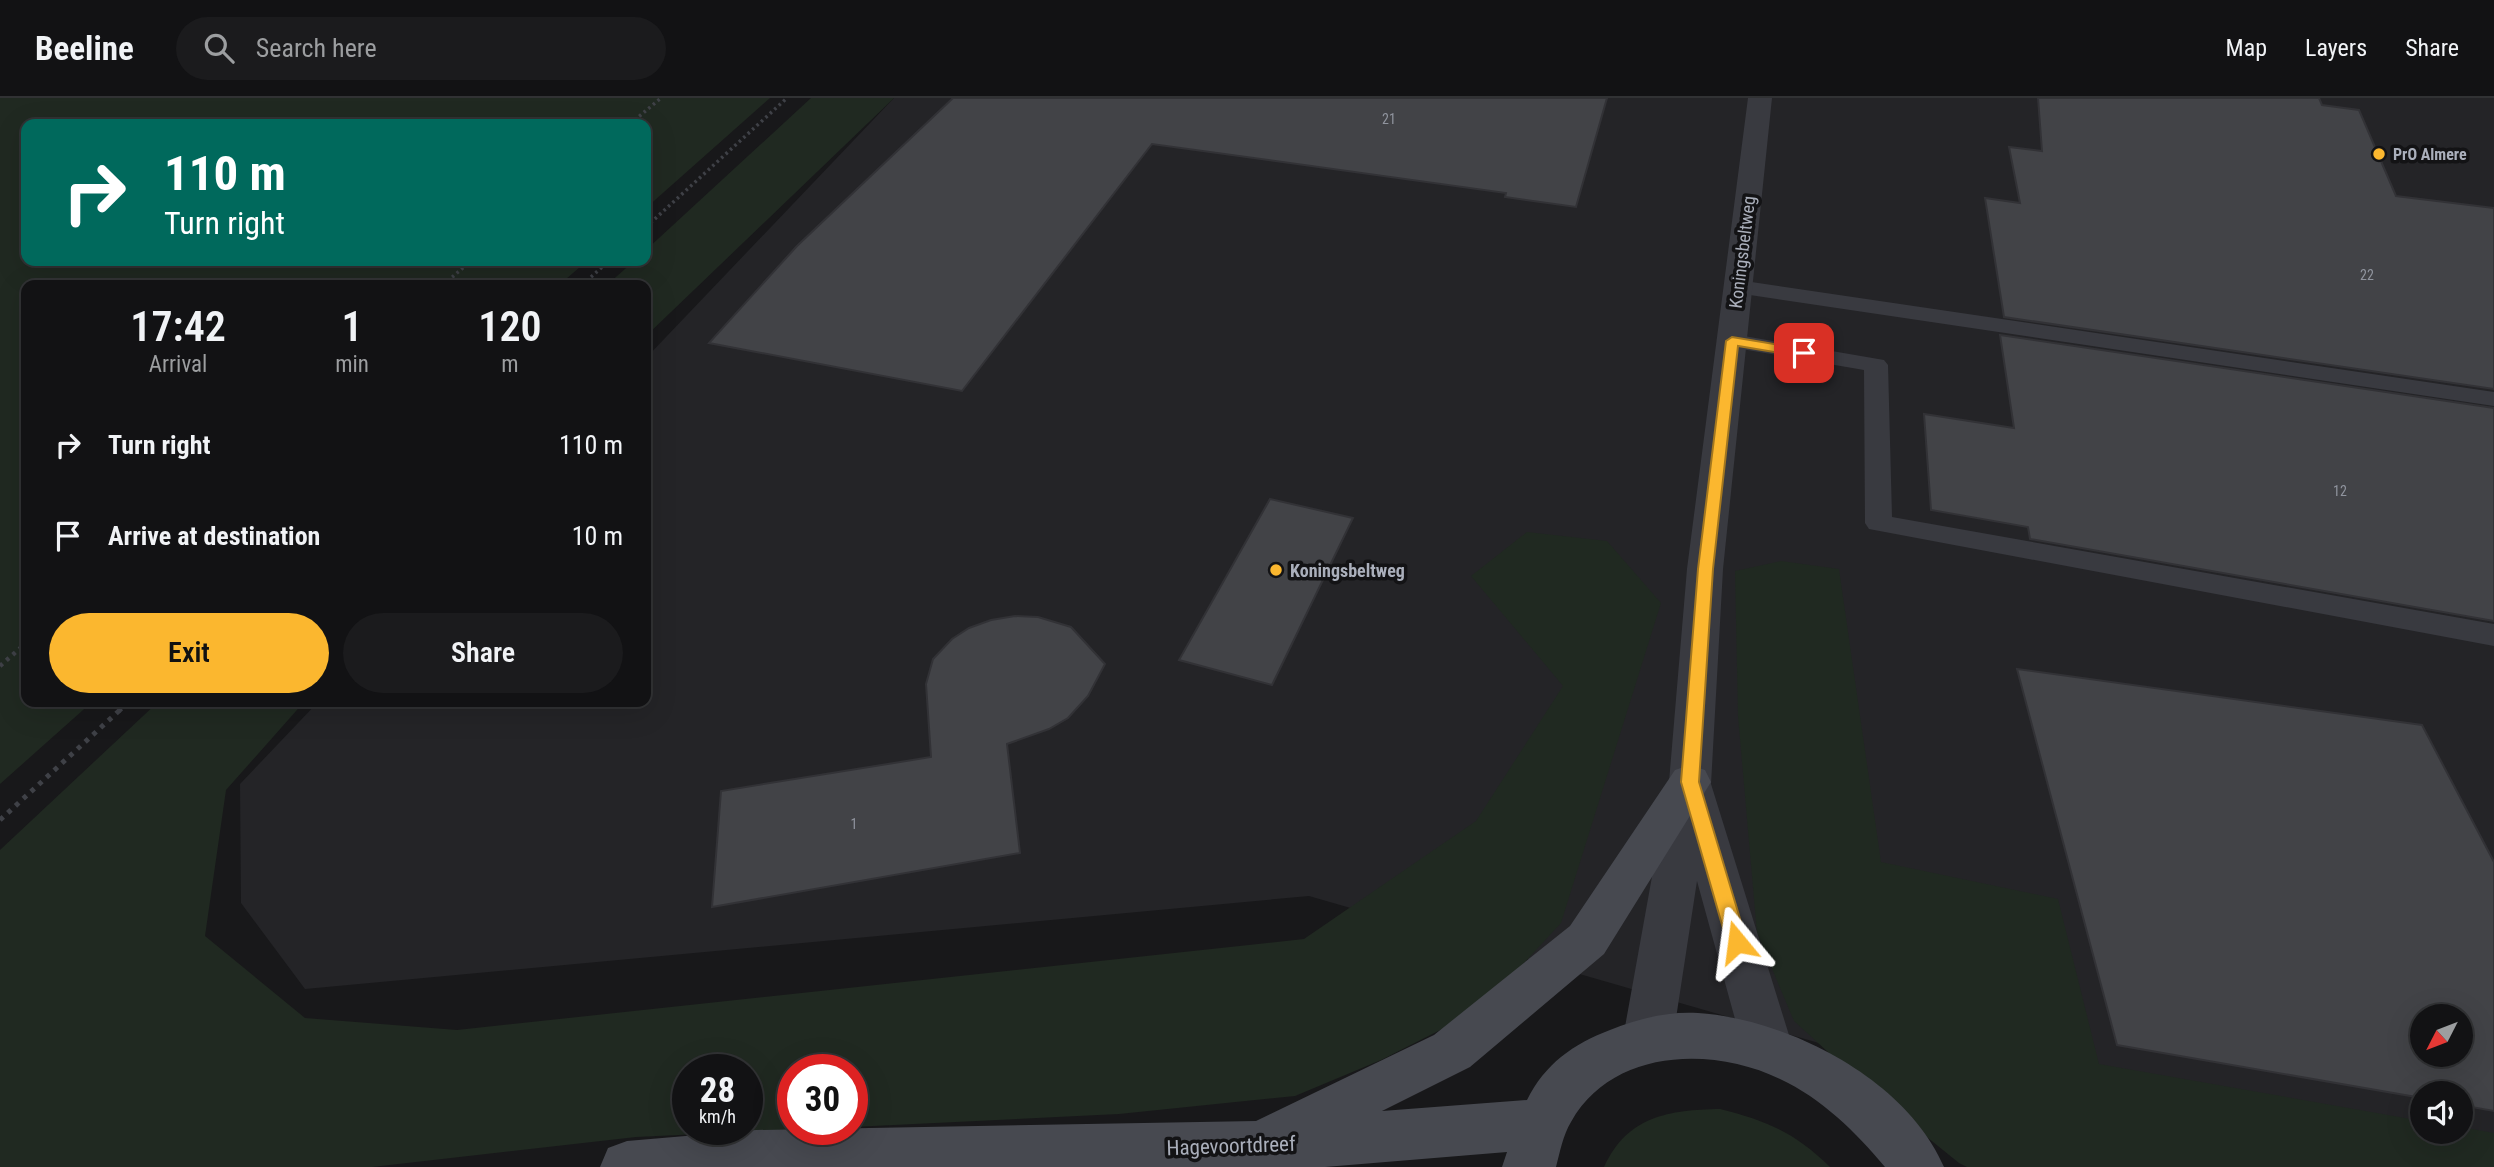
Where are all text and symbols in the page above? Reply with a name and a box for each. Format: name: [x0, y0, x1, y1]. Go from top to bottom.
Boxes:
search box: [176, 17, 666, 80]
text: Beeline: [35, 29, 134, 68]
icon: search: [200, 29, 238, 67]
text: Search here: [256, 33, 377, 63]
text: Map: [2226, 34, 2267, 62]
text: Layers: [2305, 34, 2367, 62]
text: Share: [2405, 34, 2459, 62]
house number: 21: [1382, 111, 1396, 127]
text: 110 m: [164, 145, 286, 202]
place label: PrO Almere: [2393, 145, 2467, 164]
marker: PrO Almere: [2371, 146, 2387, 162]
icon: right: [49, 147, 140, 238]
street label: Koningsbeltweg: [1725, 195, 1759, 309]
text: Turn right: [164, 204, 285, 242]
house number: 22: [2360, 267, 2374, 283]
text: 17:42: [130, 302, 226, 351]
text: 1: [342, 302, 363, 351]
text: 120: [478, 302, 542, 351]
pin: [1774, 323, 1834, 383]
icon: arrive: [1785, 334, 1823, 372]
text: Arrival: [149, 351, 207, 378]
text: min: [335, 351, 369, 378]
text: m: [501, 351, 519, 378]
icon: right: [49, 426, 87, 464]
text: Turn right: [108, 430, 210, 460]
text: 110 m: [559, 430, 623, 460]
house number: 12: [2333, 483, 2347, 499]
icon: arrive: [49, 517, 87, 555]
text: Arrive at destination: [108, 521, 320, 551]
text: 10 m: [572, 521, 623, 551]
place label: Koningsbeltweg: [1290, 560, 1405, 581]
marker: Koningsbeltweg: [1268, 562, 1284, 578]
button: Exit: [49, 613, 329, 693]
button: Share: [343, 613, 623, 693]
house number: 1: [851, 816, 857, 832]
position arrow: [1700, 905, 1774, 979]
north arrow: [2410, 1004, 2473, 1068]
map controls: [2410, 1004, 2473, 1144]
speed limit sign: 30: [777, 1054, 868, 1145]
text: 28: [700, 1070, 735, 1111]
button: sound: [2410, 1081, 2473, 1144]
text: km/h: [699, 1106, 736, 1127]
street label: Hagevoortdreef: [1166, 1132, 1296, 1160]

